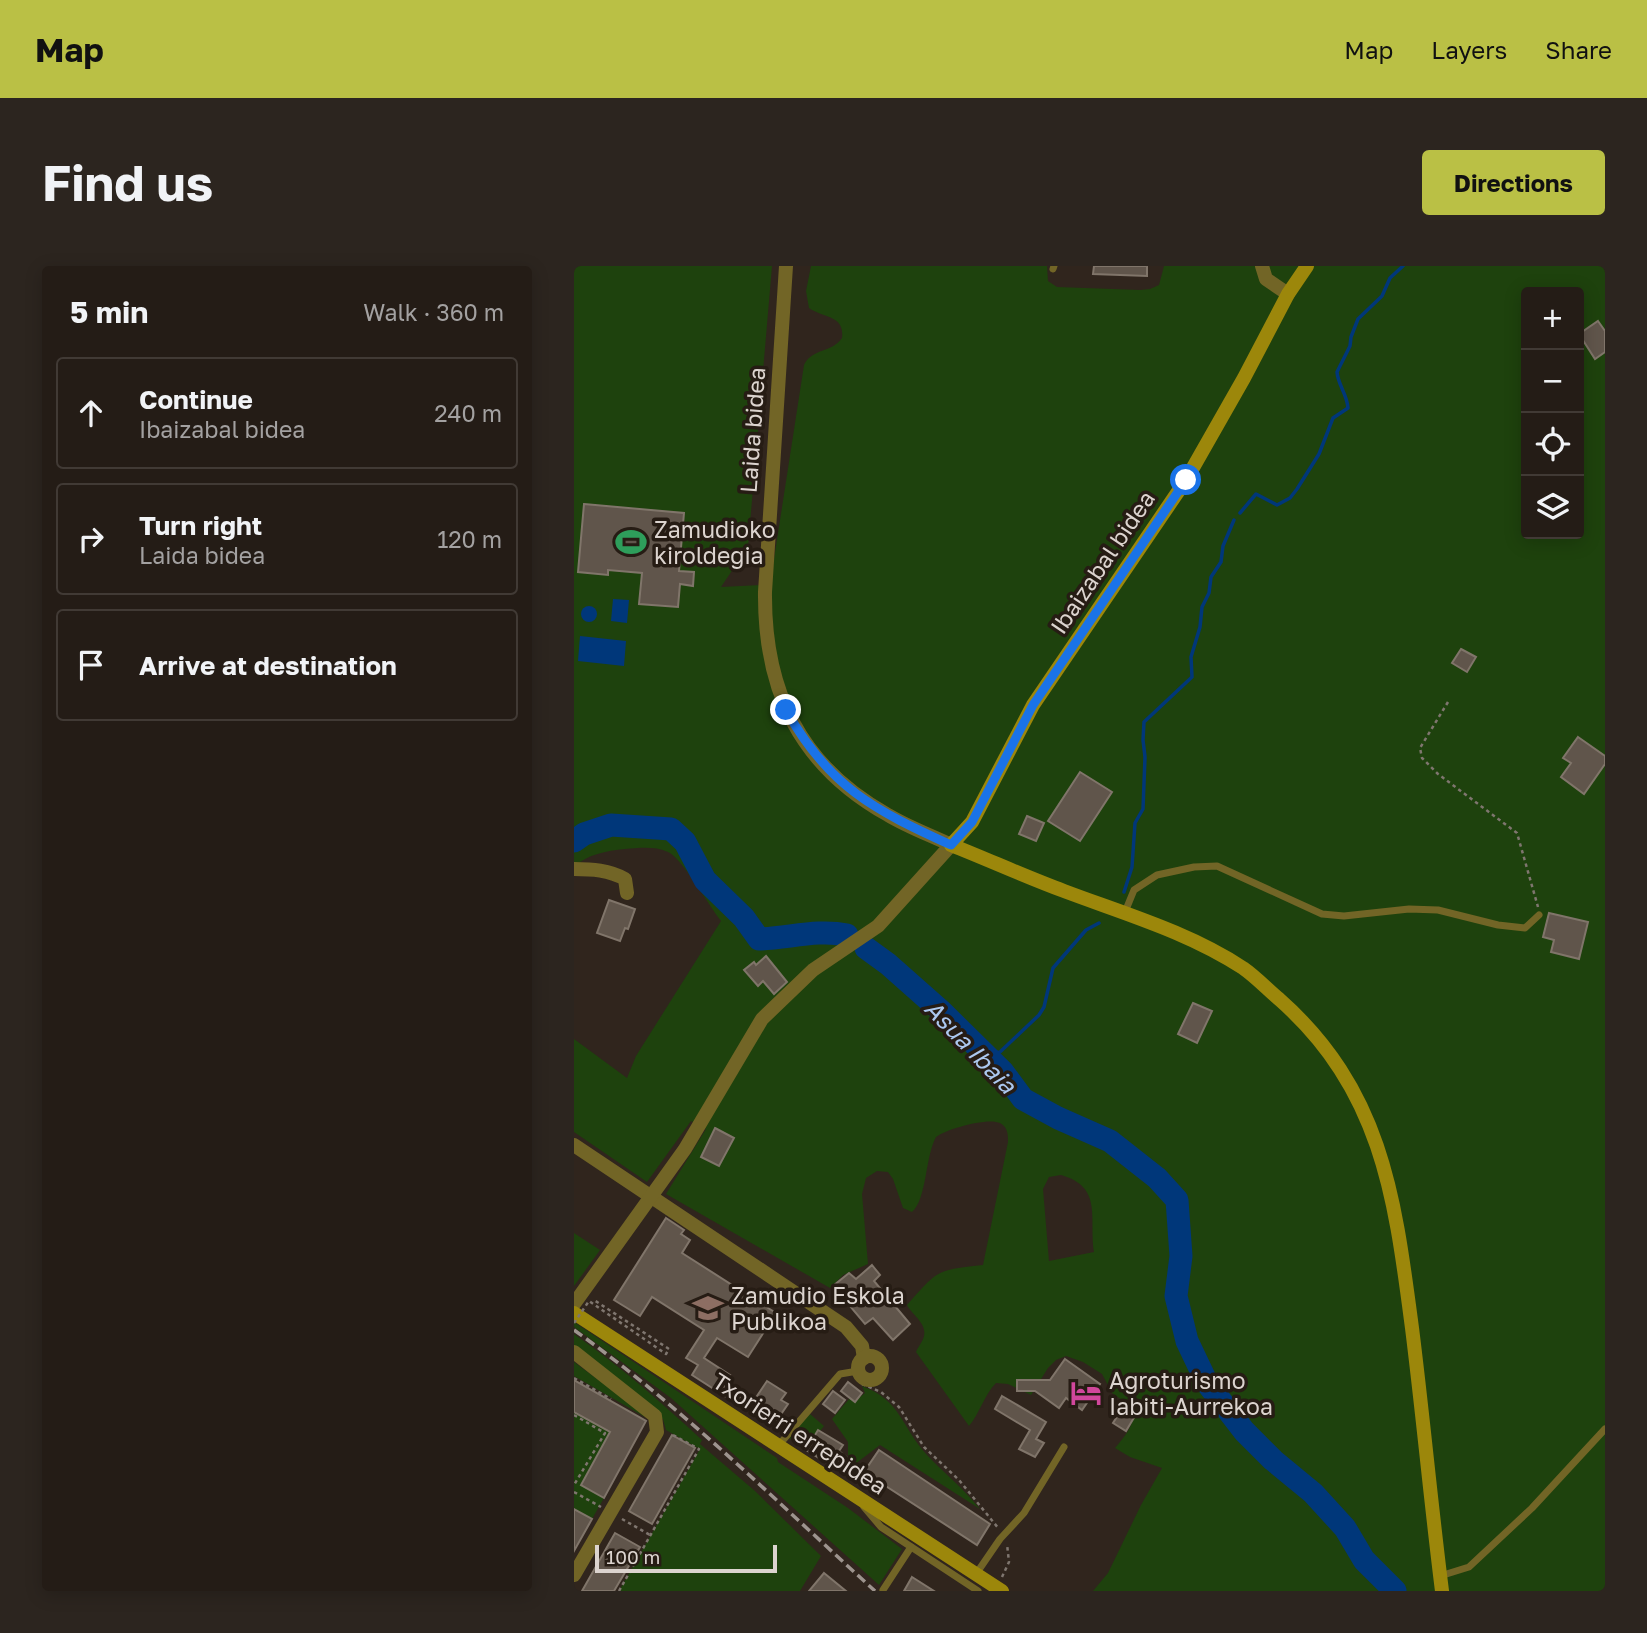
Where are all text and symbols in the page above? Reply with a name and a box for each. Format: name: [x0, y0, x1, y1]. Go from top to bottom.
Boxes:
text: Map: [35, 30, 104, 69]
text: Map: [1344, 35, 1393, 64]
text: Layers: [1431, 35, 1507, 64]
text: Share: [1545, 35, 1612, 64]
button: Directions: [1422, 150, 1605, 215]
text: Find us: [42, 153, 213, 212]
map controls: [1521, 287, 1584, 539]
button: +: [1521, 287, 1584, 350]
text: 5 min: [70, 294, 148, 330]
text: Walk · 360 m: [363, 298, 504, 326]
button: −: [1521, 350, 1584, 413]
street label: Laida bidea: [734, 366, 770, 494]
text: Continue: [139, 384, 253, 415]
icon: ahead: [72, 394, 110, 432]
text: 240 m: [434, 399, 502, 427]
button: locate: [1521, 413, 1584, 476]
text: Ibaizabal bidea: [139, 415, 305, 443]
route start: [1170, 464, 1201, 495]
button: layers: [1521, 476, 1584, 539]
street label: Ibaizabal bidea: [1044, 485, 1160, 639]
text: Turn right: [139, 510, 262, 541]
place label: Zamudioko kiroldegia: [654, 515, 776, 569]
icon: right: [72, 520, 110, 558]
text: 120 m: [437, 525, 502, 553]
sports icon: Zamudioko kiroldegia: [614, 525, 648, 559]
text: Laida bidea: [139, 541, 265, 569]
icon: arrive: [72, 646, 110, 684]
text: Arrive at destination: [139, 650, 397, 681]
route end: [770, 694, 801, 725]
water label: Asua Ibaia: [919, 993, 1024, 1100]
place label: Zamudio Eskola Publikoa: [731, 1281, 905, 1335]
school or university icon: Zamudio Eskola Publikoa: [691, 1291, 725, 1325]
street label: Txorierri errepidea: [708, 1366, 892, 1500]
place label: Agroturismo Iabiti-Aurrekoa: [1109, 1366, 1273, 1420]
hotel icon: Agroturismo Iabiti-Aurrekoa: [1069, 1376, 1103, 1410]
scale bar: [595, 1542, 777, 1574]
text: 100 m: [606, 1545, 660, 1568]

